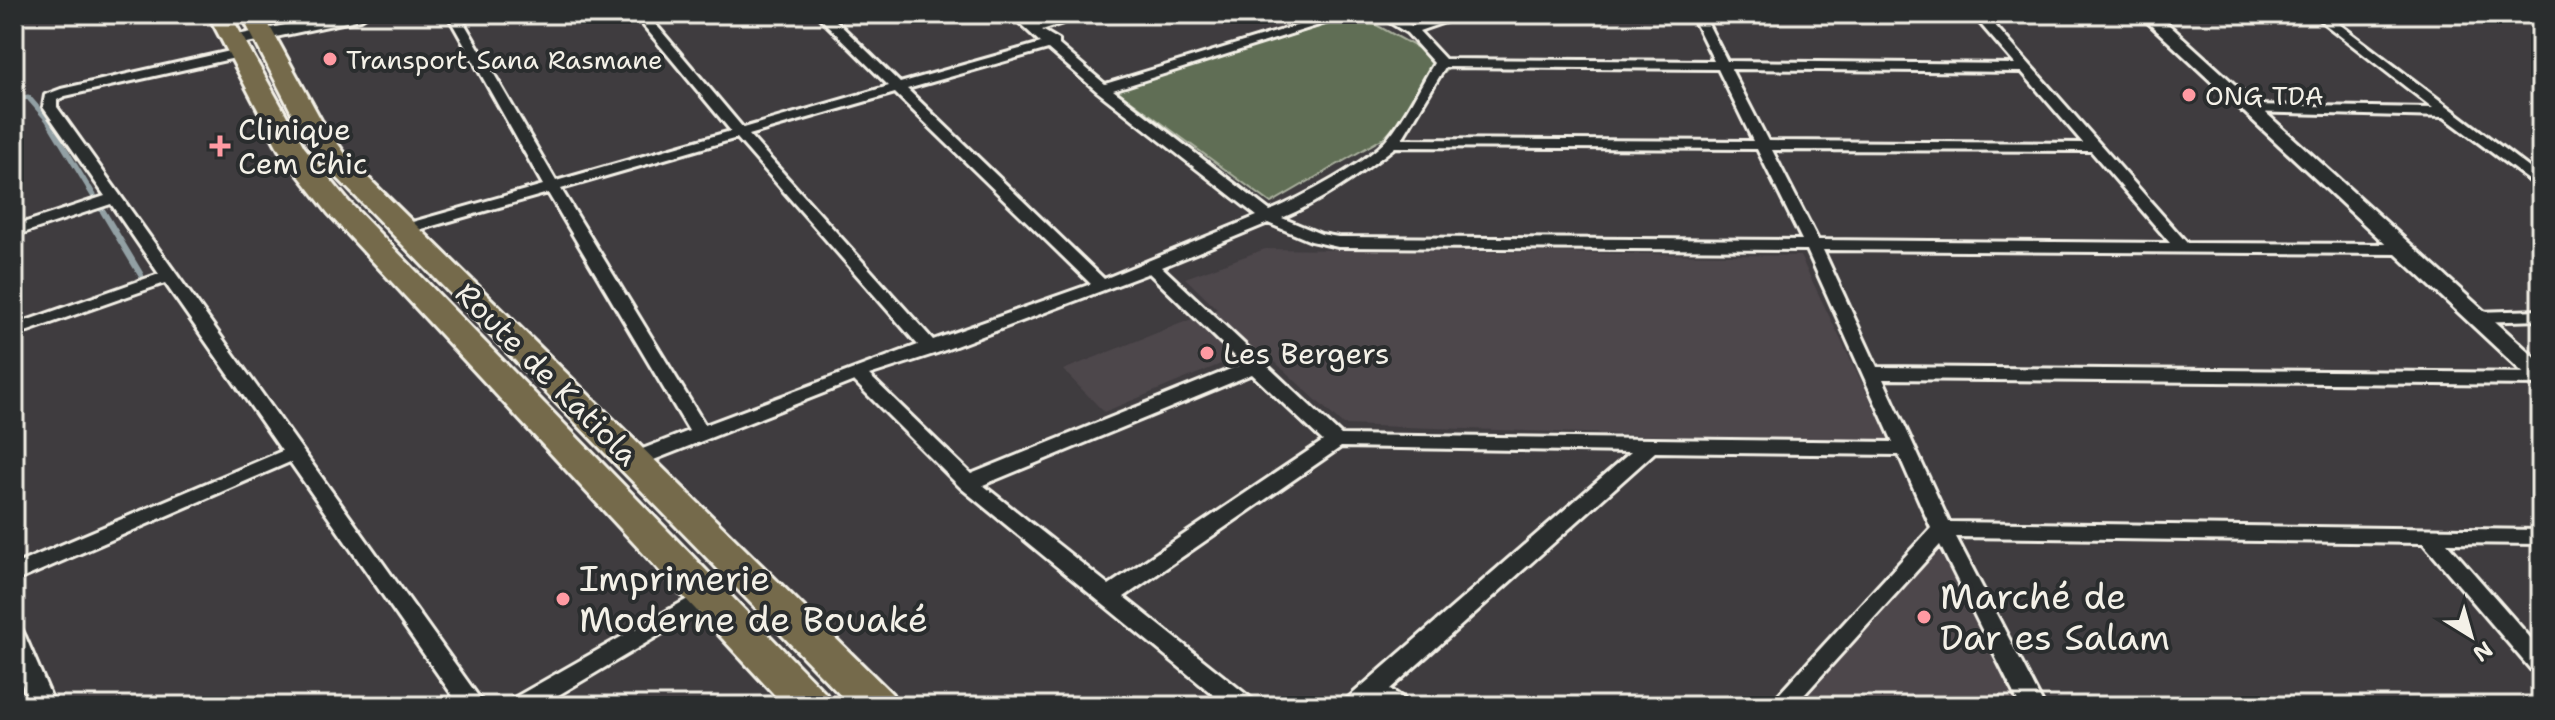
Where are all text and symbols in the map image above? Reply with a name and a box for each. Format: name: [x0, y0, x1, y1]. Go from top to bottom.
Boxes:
place label: Transport Sana Rasmane: [346, 42, 663, 77]
marker: Transport Sana Rasmane: [321, 50, 339, 68]
place label: ONG TDA: [2205, 78, 2324, 113]
marker: ONG TDA: [2180, 86, 2198, 104]
place label: Clinique Cem Chic: [238, 109, 368, 184]
marker: Clinique Cem Chic: [209, 135, 231, 157]
street label: Route de Katiola: [446, 273, 648, 475]
place label: Les Bergers: [1223, 333, 1390, 374]
marker: Les Bergers: [1198, 344, 1216, 362]
place label: Imprimerie Moderne de Bouaké: [579, 554, 928, 644]
place label: Marché de Dar es Salam: [1940, 572, 2170, 662]
marker: Imprimerie Moderne de Bouaké: [554, 590, 572, 608]
north arrow: [2431, 596, 2511, 676]
marker: Marché de Dar es Salam: [1915, 608, 1933, 626]
text: N: [2467, 635, 2498, 668]

